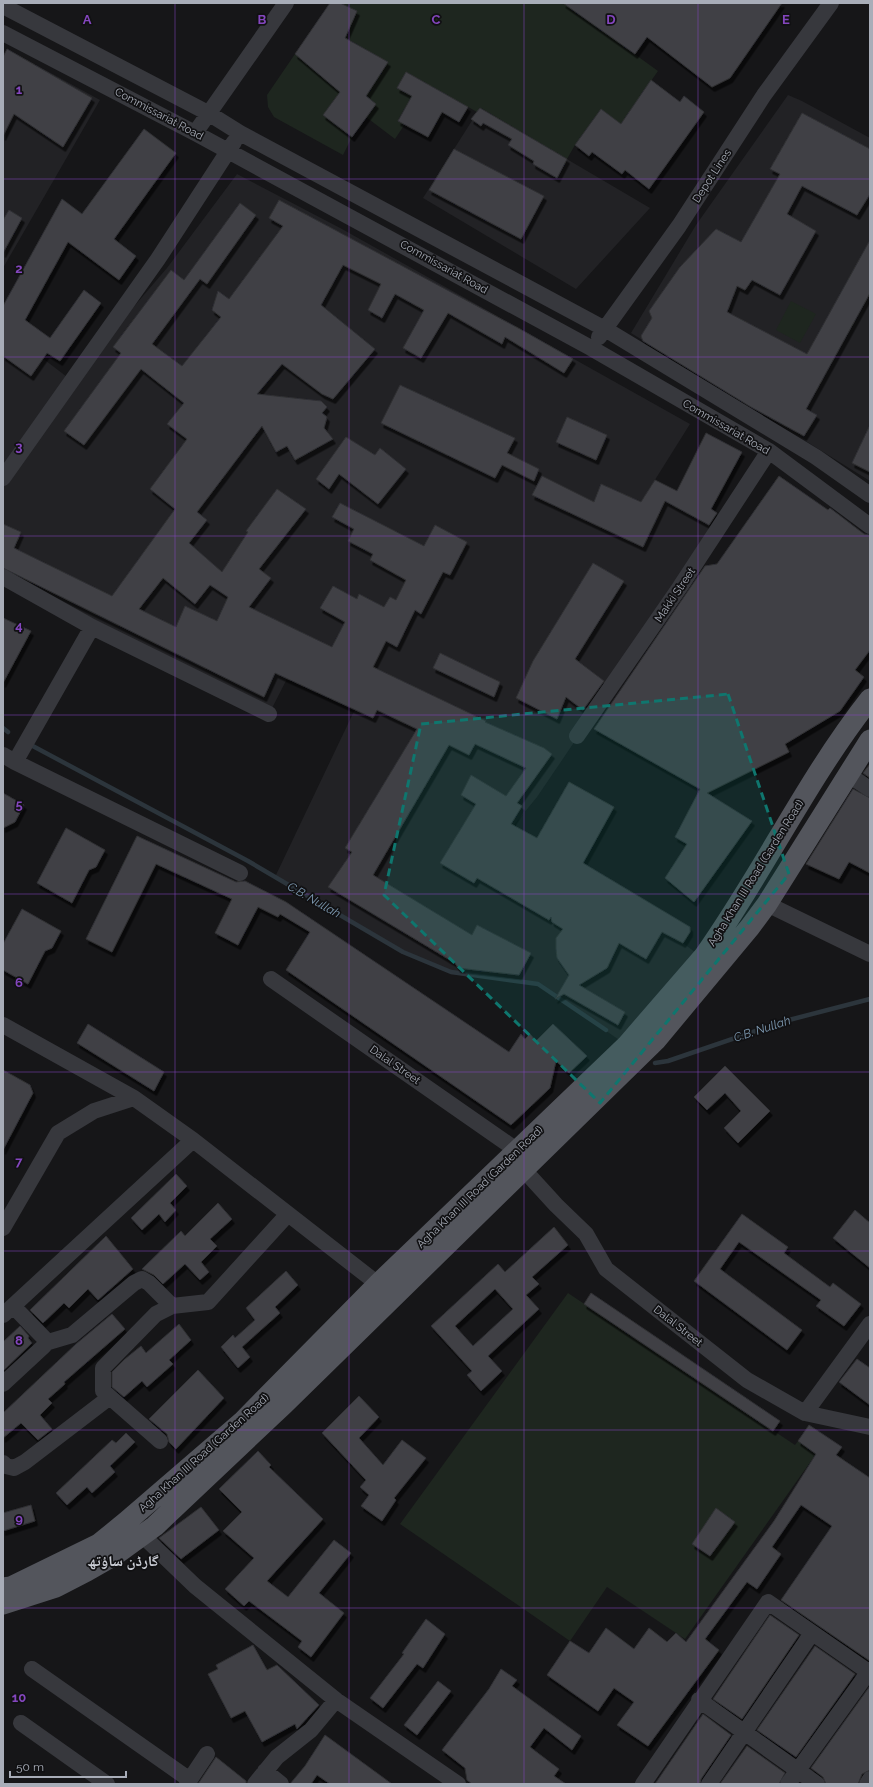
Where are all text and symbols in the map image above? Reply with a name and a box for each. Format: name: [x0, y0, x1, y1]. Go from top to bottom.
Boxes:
text: A: [83, 12, 92, 27]
text: B: [258, 12, 267, 27]
text: C: [432, 12, 441, 27]
text: D: [606, 12, 616, 27]
text: E: [782, 12, 790, 27]
text: 1: [16, 82, 23, 97]
street label: Commissariat Road: [112, 85, 206, 143]
street label: Depot Lines: [690, 147, 734, 205]
street label: Commissariat Road: [398, 237, 490, 297]
text: 2: [15, 261, 23, 276]
street label: Commissariat Road: [680, 397, 772, 457]
text: 3: [15, 439, 23, 454]
street label: Makki Street: [652, 565, 698, 625]
text: 4: [15, 618, 23, 633]
text: 5: [15, 797, 23, 812]
street label: Agha Khan III Road (Garden Road): [705, 797, 807, 949]
water label: C.B. Nullah: [285, 879, 343, 921]
text: 6: [15, 975, 23, 990]
water label: C.B. Nullah: [732, 1013, 792, 1045]
street label: Dalal Street: [367, 1043, 423, 1087]
street label: Agha Khan III Road (Garden Road): [414, 1123, 546, 1251]
text: 7: [15, 1154, 23, 1169]
street label: Dalal Street: [651, 1303, 705, 1349]
text: 8: [15, 1333, 23, 1348]
street label: Agha Khan III Road (Garden Road): [136, 1391, 272, 1515]
text: 9: [15, 1511, 23, 1526]
district label: گارڈن ساؤتھ: [87, 1552, 159, 1570]
text: 10: [12, 1690, 26, 1705]
scale bar: [10, 1753, 126, 1779]
text: 50 m: [16, 1760, 44, 1774]

